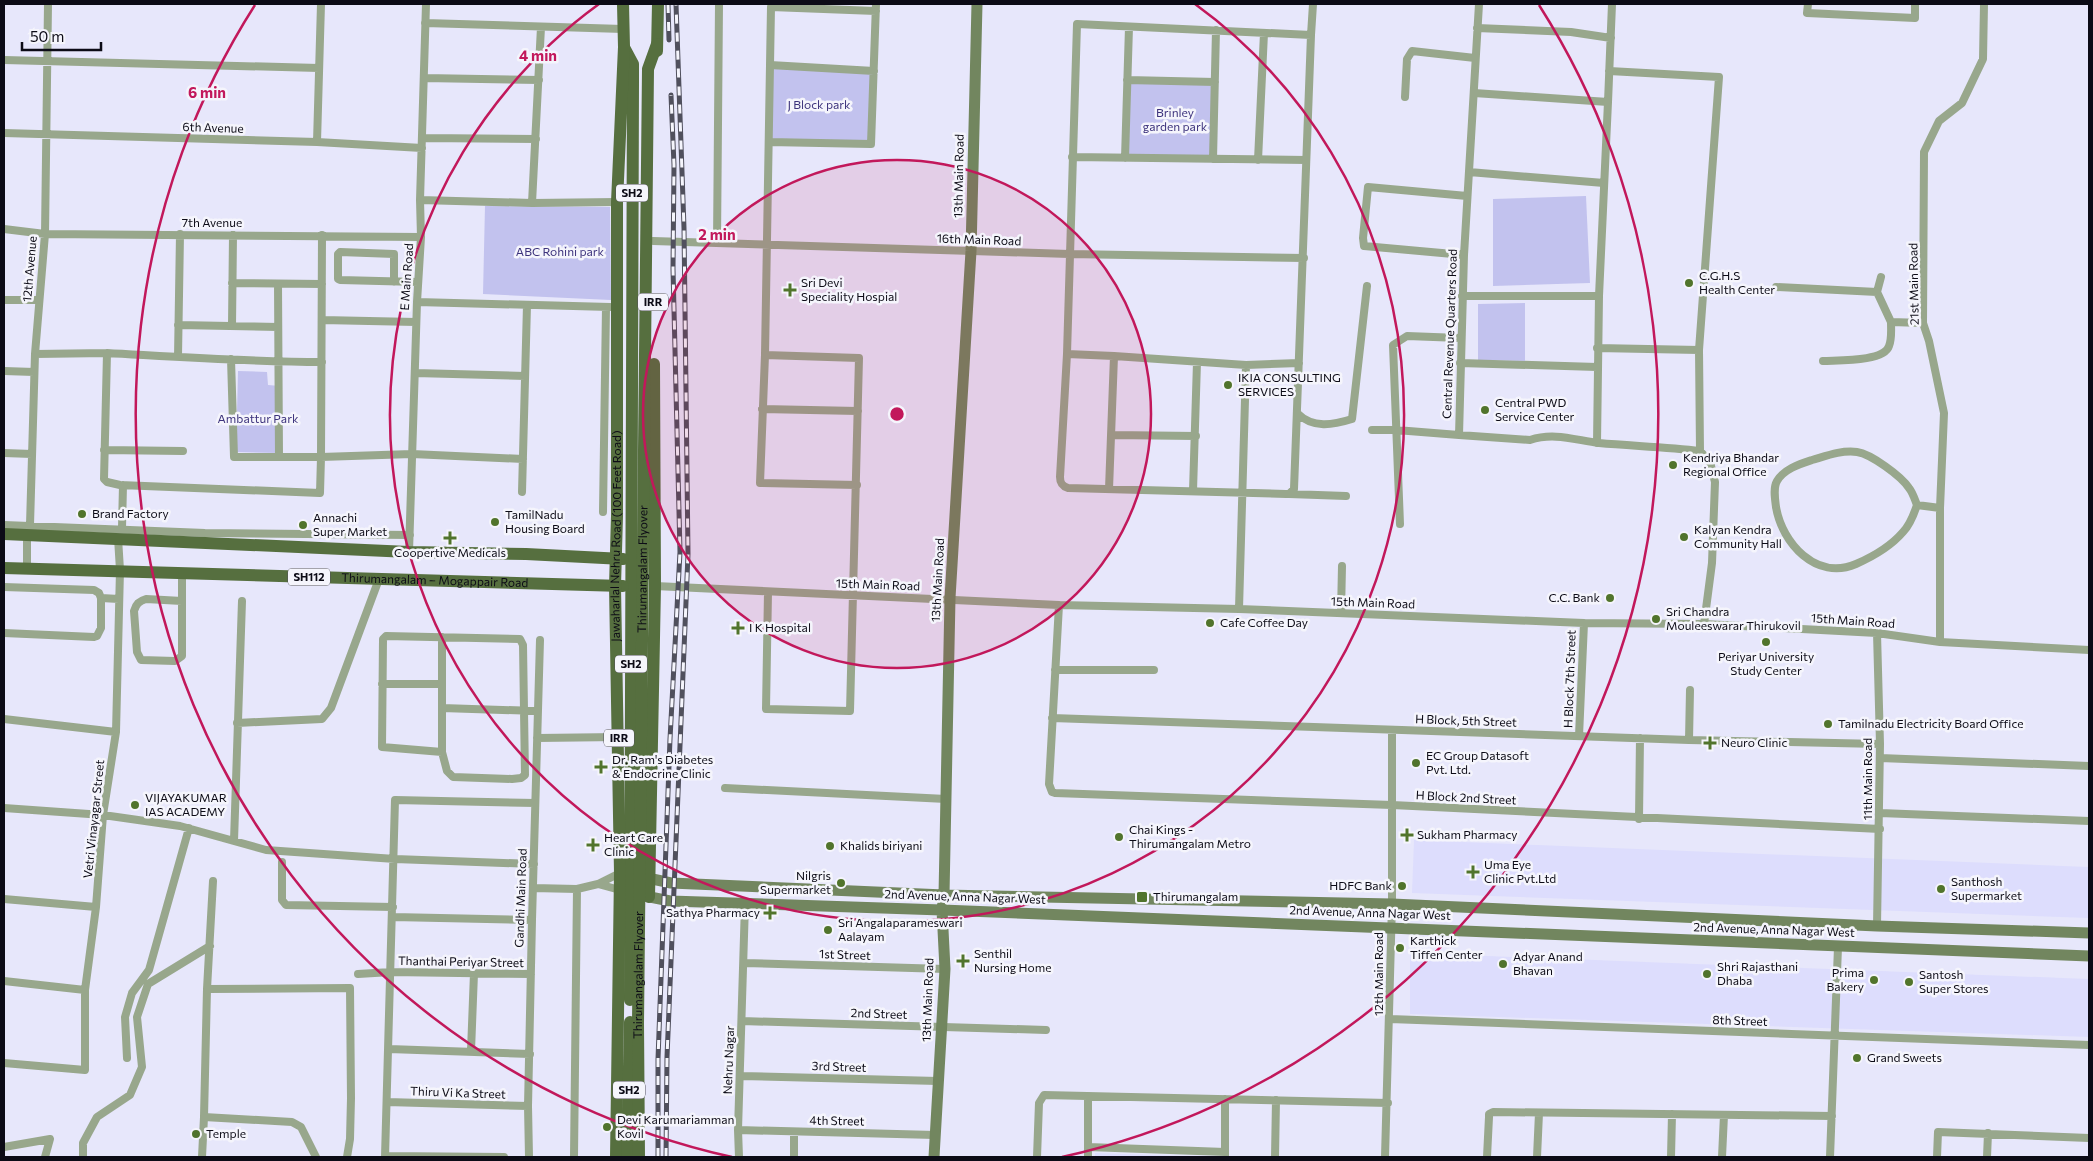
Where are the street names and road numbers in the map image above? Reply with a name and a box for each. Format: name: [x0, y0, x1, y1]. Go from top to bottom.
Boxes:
street label: 6th Avenue: [182, 119, 244, 135]
street label: 13th Main Road: [950, 134, 966, 218]
road number: SH2: [616, 184, 648, 202]
street label: 7th Avenue: [182, 215, 242, 229]
street label: 16th Main Road: [937, 231, 1022, 247]
street label: 12th Avenue: [19, 235, 39, 302]
street label: E Main Road: [397, 243, 415, 311]
street label: 21st Main Road: [1905, 243, 1921, 325]
street label: Central Revenue Quarters Road: [1439, 249, 1459, 419]
road number: IRR: [638, 294, 668, 310]
street label: Jawaharlal Nehru Road (100 Feet Road): [607, 430, 623, 642]
street label: Thirumangalam Flyover: [634, 505, 649, 633]
street label: 13th Main Road: [928, 538, 946, 622]
road number: SH112: [288, 568, 330, 586]
street label: Thirumangalam – Mogappair Road: [341, 570, 529, 589]
street label: 15th Main Road: [836, 576, 920, 592]
street label: 15th Main Road: [1331, 594, 1415, 610]
street label: 15th Main Road: [1811, 610, 1896, 630]
street label: H Block 7th Street: [1560, 630, 1578, 728]
road number: SH2: [615, 656, 647, 672]
street label: H Block, 5th Street: [1415, 711, 1517, 729]
road number: IRR: [604, 730, 634, 746]
street label: 11th Main Road: [1860, 738, 1874, 820]
street label: Vetri Vinayagar Street: [80, 759, 106, 879]
street label: H Block 2nd Street: [1415, 787, 1517, 807]
street label: Gandhi Main Road: [511, 848, 529, 948]
street label: 2nd Avenue, Anna Nagar West: [884, 886, 1046, 906]
street label: 2nd Avenue, Anna Nagar West: [1289, 902, 1451, 922]
street label: Thirumangalam Flyover: [630, 911, 645, 1039]
street label: 2nd Avenue, Anna Nagar West: [1693, 919, 1855, 939]
street label: 12th Main Road: [1371, 932, 1385, 1016]
street label: 1st Street: [819, 946, 871, 962]
street label: Thanthai Periyar Street: [398, 953, 524, 969]
street label: 13th Main Road: [919, 958, 935, 1042]
street label: 2nd Street: [850, 1005, 908, 1021]
street label: 8th Street: [1712, 1012, 1768, 1028]
street label: Nehru Nagar: [720, 1025, 736, 1095]
street label: 3rd Street: [812, 1058, 867, 1074]
road number: SH2: [613, 1082, 645, 1098]
street label: Thiru Vi Ka Street: [410, 1083, 506, 1101]
street label: 4th Street: [809, 1113, 865, 1127]

